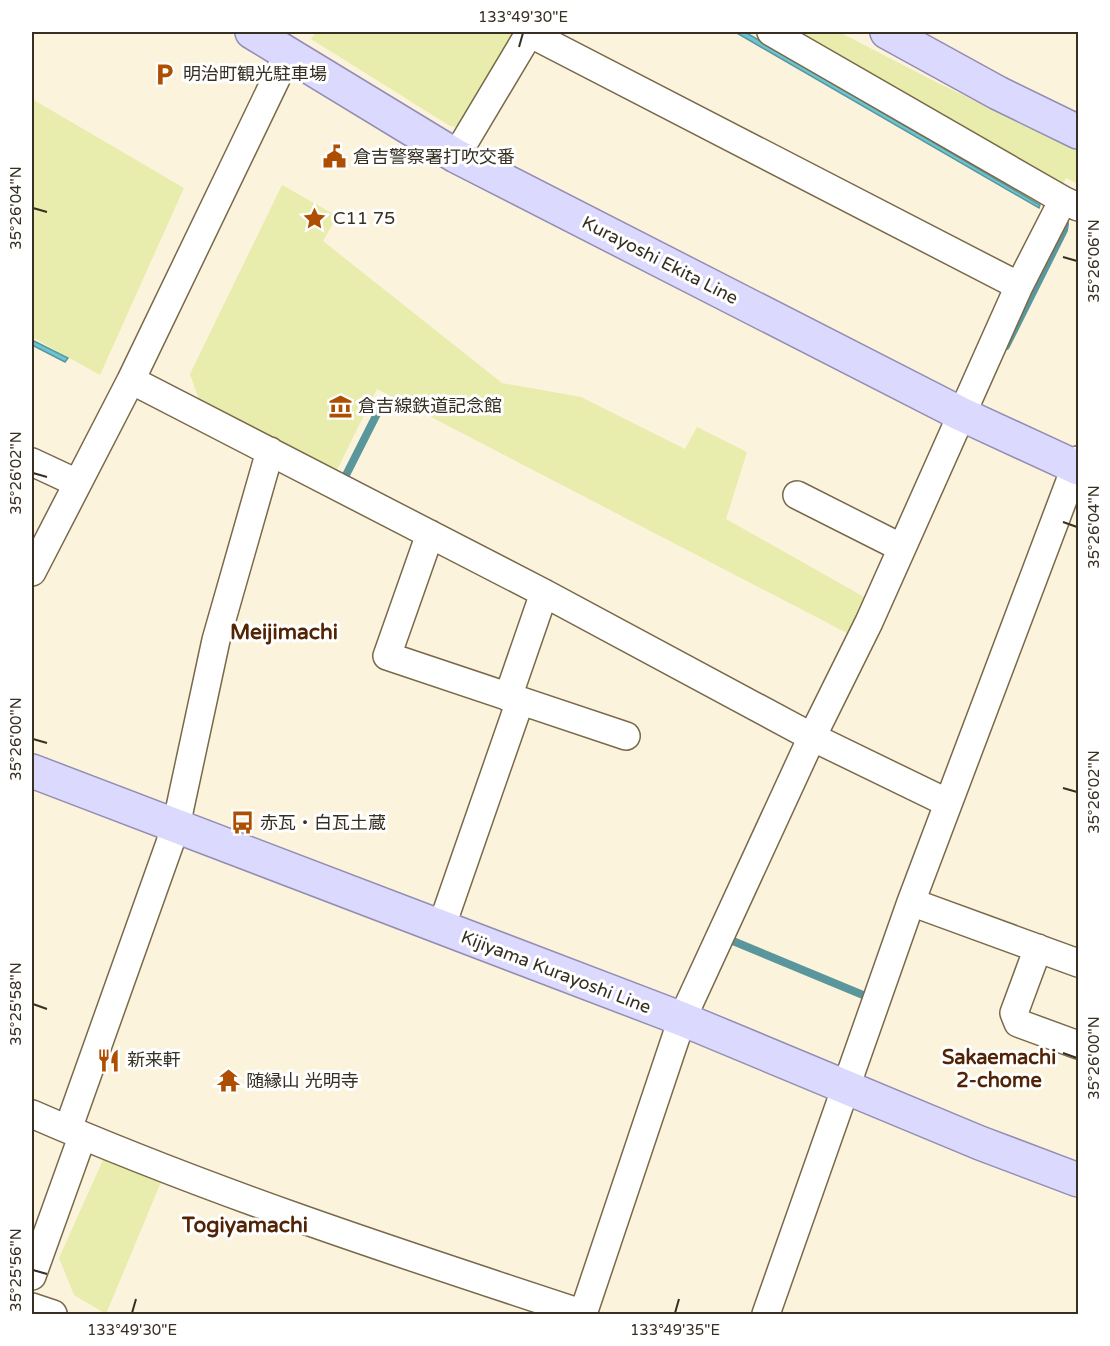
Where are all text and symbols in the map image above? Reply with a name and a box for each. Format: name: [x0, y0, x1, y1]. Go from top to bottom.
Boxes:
text: 133°49'30"E: [478, 8, 568, 26]
parking icon: 明治町観光駐車場: [152, 61, 178, 87]
place label: 明治町観光駐車場: [183, 63, 327, 85]
public building icon: 倉吉警察署打吹交番: [322, 144, 348, 170]
place label: 倉吉警察署打吹交番: [353, 146, 515, 168]
text: 35°26'04"N: [7, 166, 25, 250]
place icon: C11 75: [302, 205, 328, 231]
place label: C11 75: [333, 207, 395, 229]
street label: Kurayoshi Ekita Line: [578, 211, 742, 309]
text: 35°26'06"N: [1085, 219, 1103, 303]
museum icon: 倉吉線鉄道記念館: [327, 393, 353, 419]
place label: 倉吉線鉄道記念館: [358, 395, 502, 417]
text: 35°26'02"N: [7, 431, 25, 515]
text: 35°26'04"N: [1085, 485, 1103, 569]
district label: Meijimachi: [230, 620, 338, 645]
text: 35°26'00"N: [7, 697, 25, 781]
text: 35°26'02"N: [1085, 750, 1103, 834]
bus stop icon: 赤瓦・白瓦土蔵: [229, 810, 255, 836]
place label: 赤瓦・白瓦土蔵: [260, 812, 386, 834]
street label: Kijiyama Kurayoshi Line: [458, 926, 654, 1018]
text: 35°25'58"N: [7, 962, 25, 1046]
text: 35°26'00"N: [1085, 1016, 1103, 1100]
district label: Sakaemachi 2-chome: [942, 1046, 1056, 1093]
restaurant icon: 新来軒: [96, 1047, 122, 1073]
place label: 新来軒: [127, 1049, 181, 1071]
temple icon: 随縁山 光明寺: [215, 1068, 241, 1094]
place label: 随縁山 光明寺: [246, 1070, 359, 1092]
district label: Togiyamachi: [181, 1213, 308, 1238]
text: 35°25'56"N: [7, 1228, 25, 1312]
text: 133°49'30"E: [87, 1321, 177, 1339]
text: 133°49'35"E: [630, 1321, 720, 1339]

